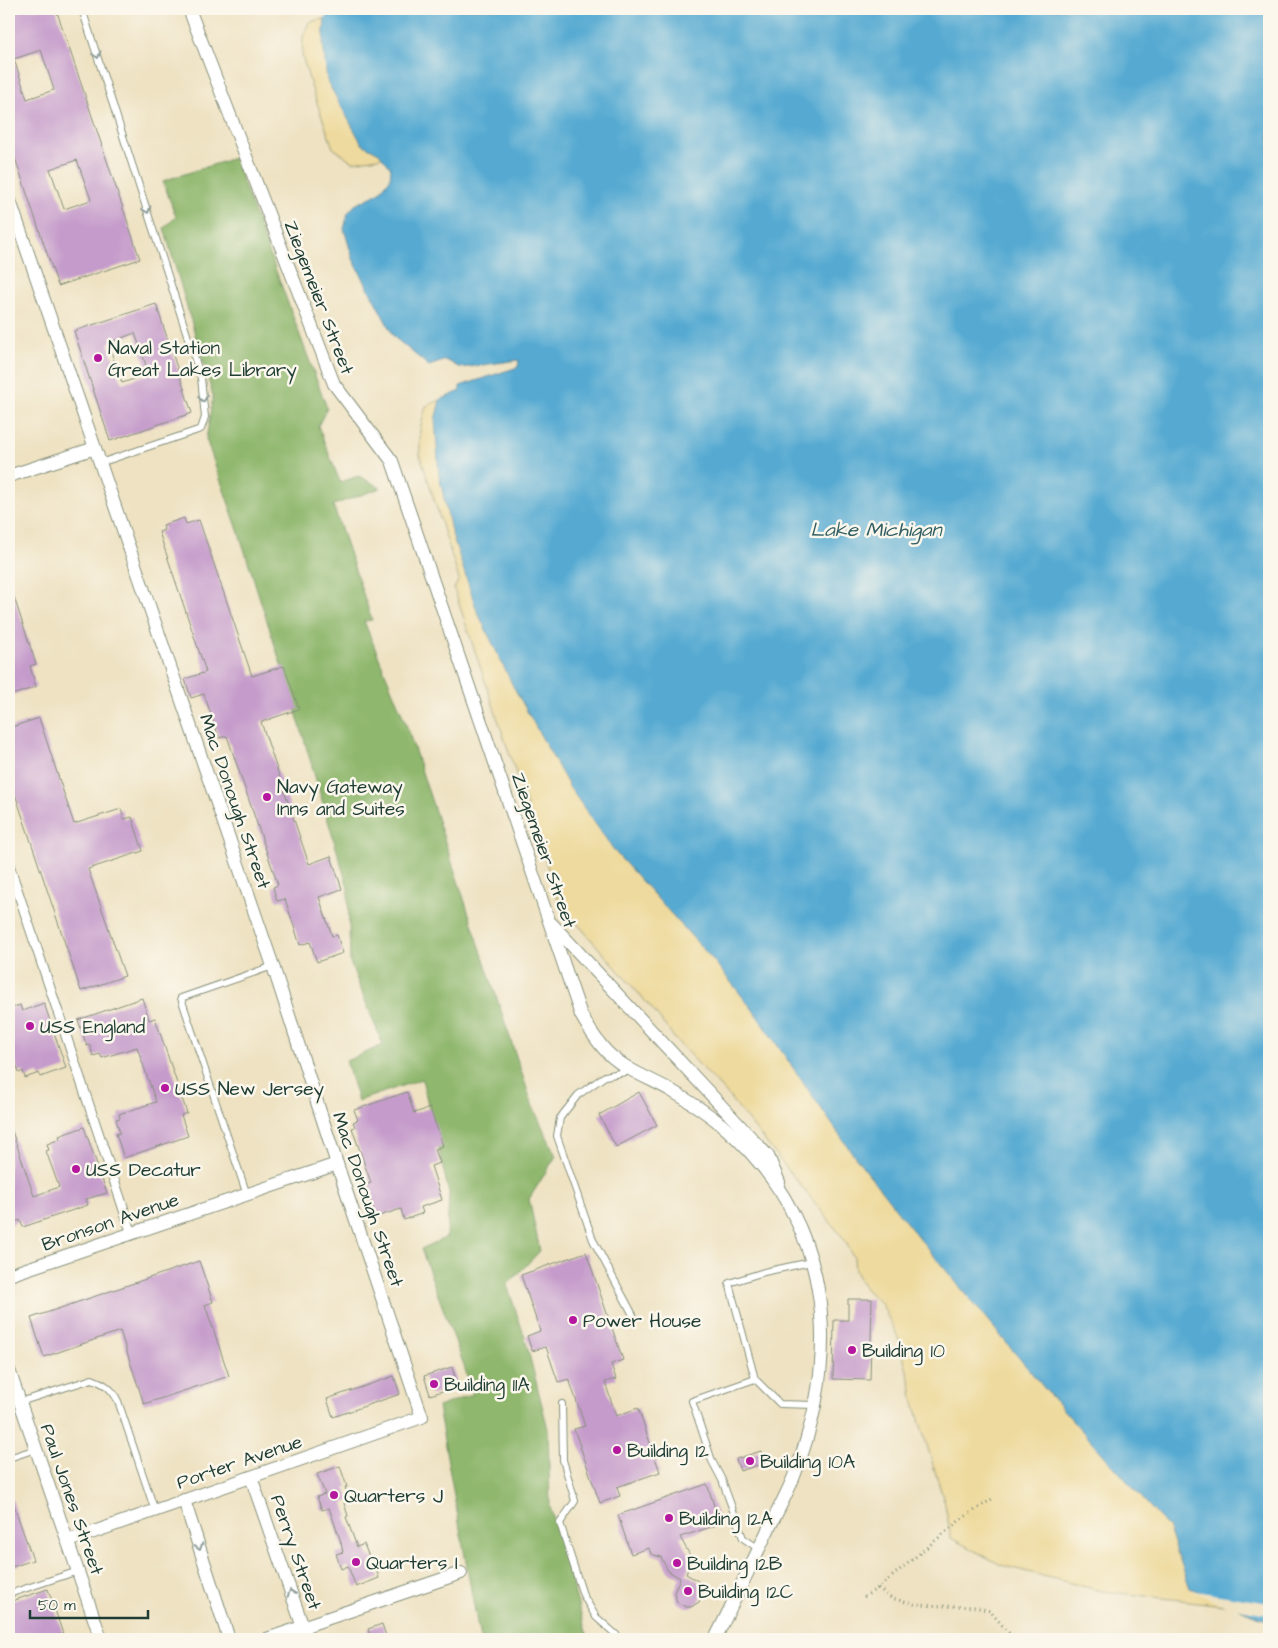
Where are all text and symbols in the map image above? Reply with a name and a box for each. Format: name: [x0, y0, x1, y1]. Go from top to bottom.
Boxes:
one-way arrow: [91, 50, 101, 59]
one-way arrow: [141, 205, 151, 213]
street label: Ziegemeier Street: [276, 217, 361, 379]
place label: Naval Station Great Lakes Library: [108, 335, 297, 385]
marker: Naval Station Great Lakes Library: [92, 352, 104, 364]
one-way arrow: [197, 395, 208, 403]
water label: Lake Michigan: [811, 516, 943, 545]
street label: Mac Donough Street: [191, 710, 277, 893]
street label: Ziegemeier Street: [503, 769, 583, 933]
place label: Navy Gateway Inns and Suites: [277, 774, 405, 823]
marker: Navy Gateway Inns and Suites: [261, 791, 273, 803]
place label: USS England: [40, 1014, 145, 1042]
marker: USS England: [24, 1020, 36, 1032]
place label: USS New Jersey: [175, 1076, 324, 1104]
marker: USS New Jersey: [159, 1082, 171, 1094]
street label: Mac Donough Street: [324, 1108, 410, 1291]
place label: USS Decatur: [86, 1157, 201, 1184]
marker: USS Decatur: [70, 1163, 82, 1175]
street label: Bronson Avenue: [38, 1186, 183, 1259]
place label: Power House: [583, 1308, 701, 1335]
marker: Power House: [567, 1314, 579, 1326]
place label: Building 10: [862, 1338, 945, 1366]
marker: Building 10: [846, 1344, 858, 1356]
place label: Building 11A: [444, 1372, 530, 1400]
marker: Building 11A: [428, 1378, 440, 1390]
street label: Paul Jones Street: [33, 1420, 110, 1579]
street label: Porter Avenue: [173, 1428, 306, 1497]
place label: Building 12: [627, 1438, 709, 1466]
marker: Building 12: [611, 1444, 623, 1456]
place label: Building 10A: [760, 1449, 855, 1477]
marker: Building 10A: [744, 1455, 756, 1467]
place label: Quarters J: [344, 1483, 443, 1510]
marker: Quarters J: [328, 1489, 340, 1501]
street label: Perry Street: [262, 1491, 328, 1614]
place label: Building 12A: [679, 1506, 773, 1534]
marker: Building 12A: [663, 1512, 675, 1524]
one-way arrow: [193, 1542, 203, 1550]
place label: Quarters I: [366, 1550, 458, 1577]
place label: Building 12B: [687, 1551, 783, 1579]
marker: Quarters I: [350, 1556, 362, 1568]
marker: Building 12B: [671, 1557, 683, 1569]
place label: Building 12C: [698, 1579, 794, 1607]
marker: Building 12C: [682, 1585, 694, 1597]
scale bar: [30, 1588, 148, 1620]
one-way arrow: [287, 1589, 297, 1598]
text: 50 m: [38, 1595, 76, 1616]

